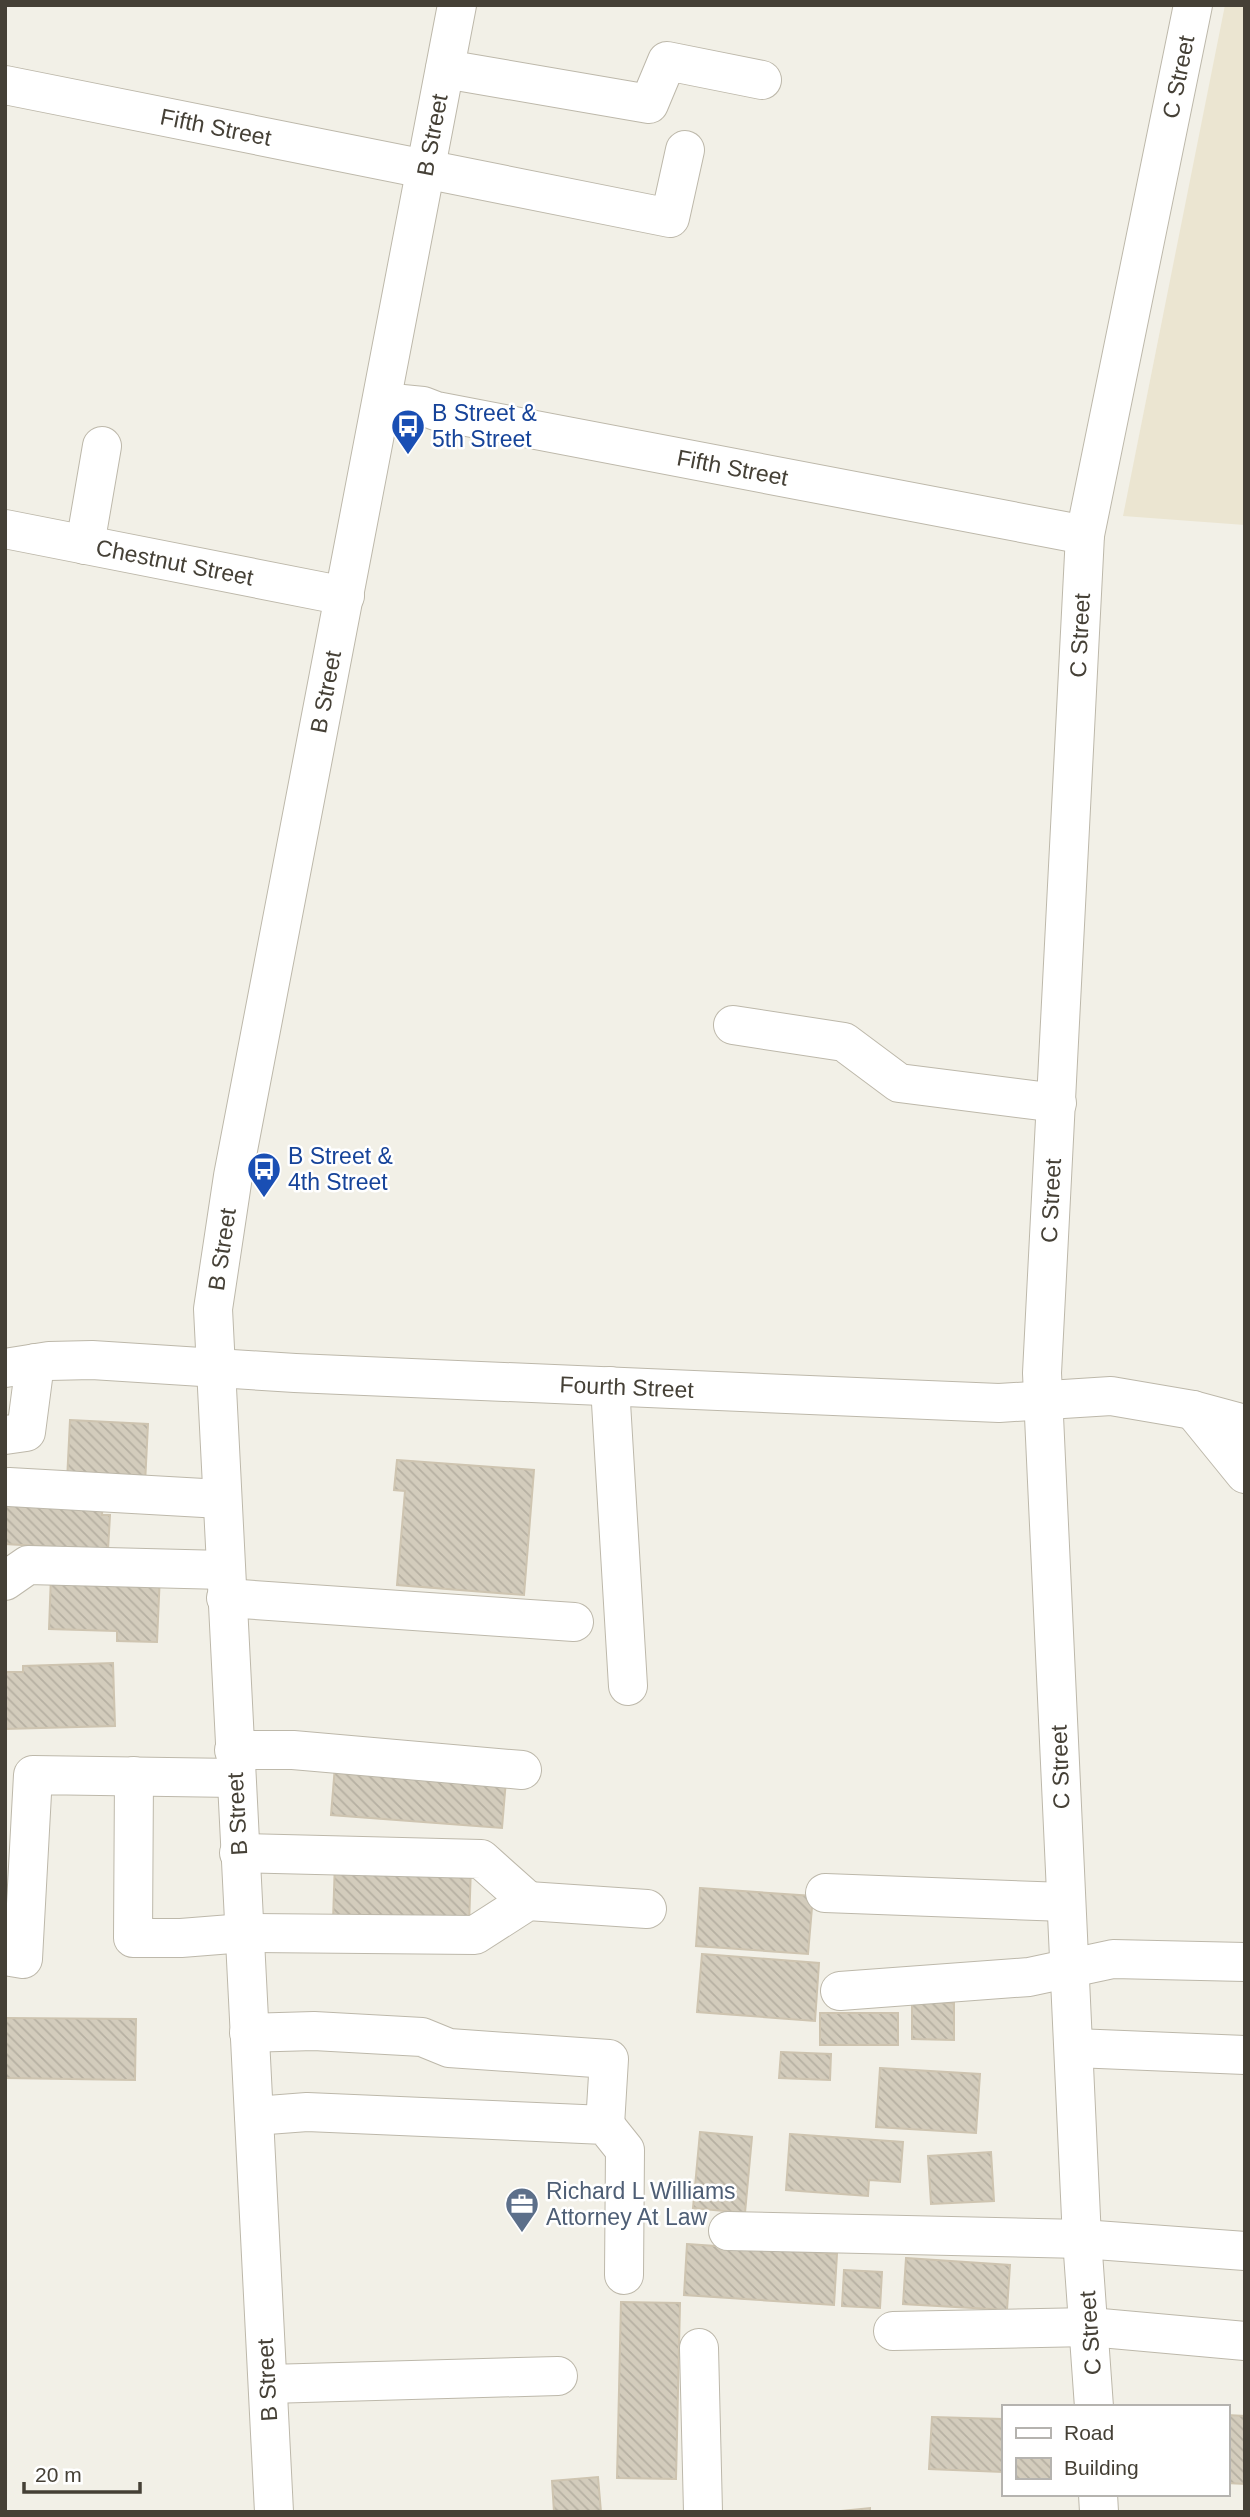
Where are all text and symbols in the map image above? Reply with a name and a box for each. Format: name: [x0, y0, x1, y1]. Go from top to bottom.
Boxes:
street label: C Street: [1157, 32, 1200, 121]
street label: B Street: [412, 91, 453, 178]
street label: Fifth Street: [158, 103, 274, 151]
place label: B Street & 5th Street: [432, 400, 537, 452]
bus stop icon: B Street & 5th Street: [389, 407, 427, 456]
street label: Fifth Street: [675, 444, 791, 491]
street label: Chestnut Street: [94, 534, 256, 591]
street label: C Street: [1065, 592, 1095, 678]
street label: B Street: [305, 648, 346, 735]
place label: B Street & 4th Street: [288, 1143, 393, 1195]
bus stop icon: B Street & 4th Street: [245, 1150, 283, 1199]
street label: C Street: [1036, 1157, 1066, 1243]
street label: B Street: [203, 1206, 241, 1292]
street label: Fourth Street: [559, 1371, 695, 1403]
street label: C Street: [1046, 1724, 1074, 1810]
street label: B Street: [222, 1771, 252, 1856]
place label: Richard L Williams Attorney At Law: [546, 2178, 736, 2230]
office icon: Richard L Williams Attorney At Law: [503, 2185, 541, 2234]
street label: C Street: [1074, 2289, 1106, 2376]
street label: B Street: [252, 2337, 282, 2422]
legend: [1002, 2405, 1229, 2496]
text: Road: [1064, 2421, 1114, 2444]
scale bar: [24, 2450, 140, 2494]
text: Building: [1064, 2456, 1139, 2479]
text: 20 m: [35, 2463, 82, 2486]

